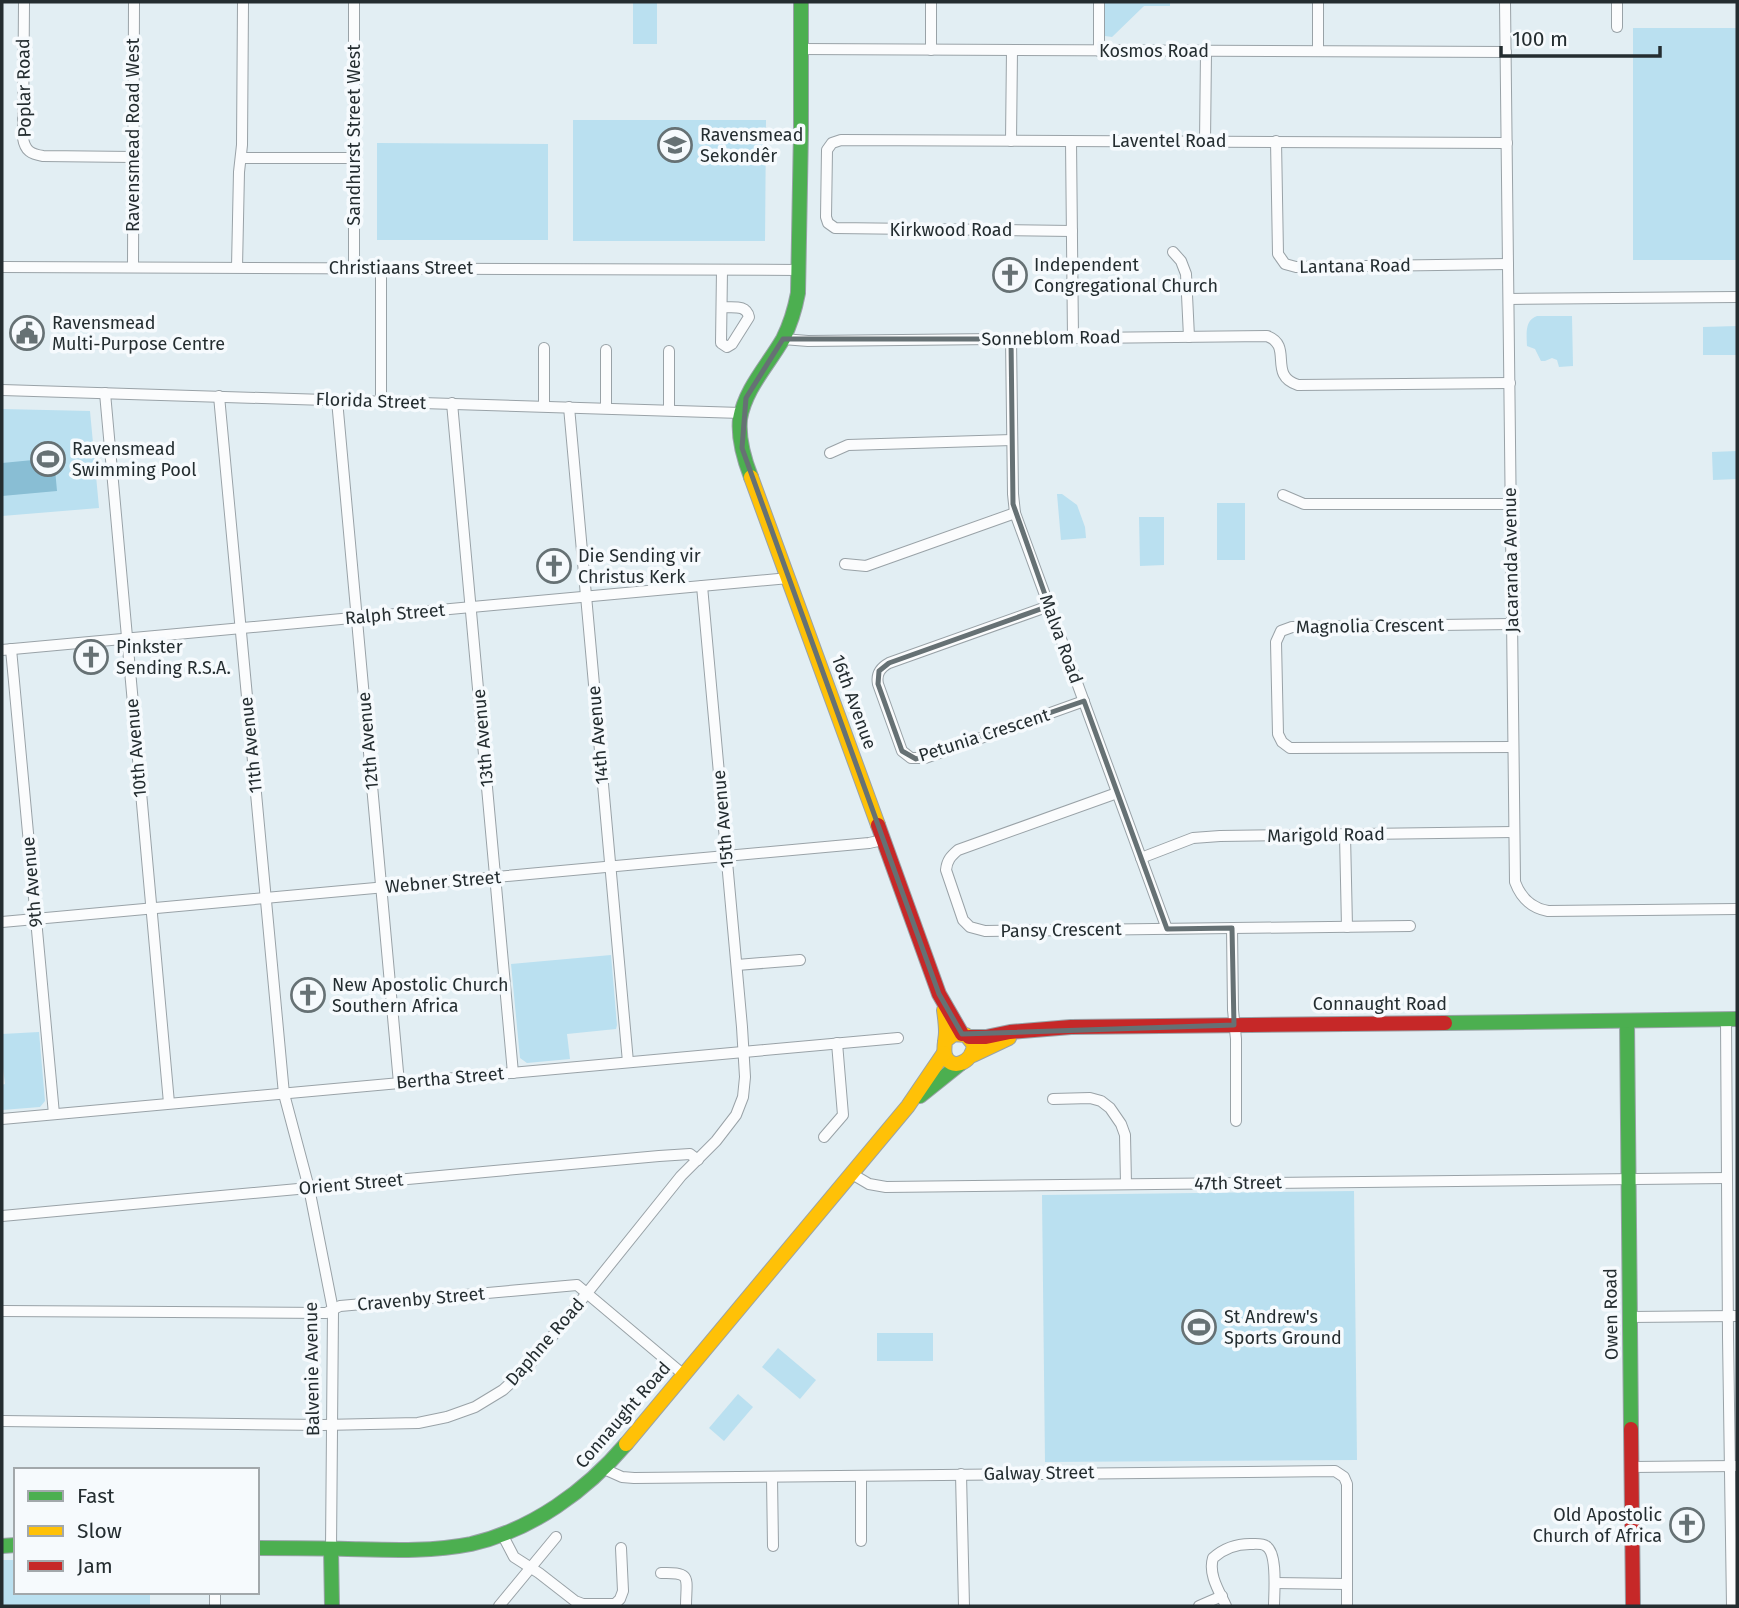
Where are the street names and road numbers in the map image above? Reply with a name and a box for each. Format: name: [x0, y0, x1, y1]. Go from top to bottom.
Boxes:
street label: Poplar Road: [12, 38, 36, 138]
street label: Ravensmead Road West: [122, 38, 144, 232]
street label: Kosmos Road: [1099, 40, 1209, 62]
street label: Sandhurst Street West: [343, 44, 365, 226]
street label: Laventel Road: [1111, 130, 1227, 152]
street label: Kirkwood Road: [890, 219, 1012, 241]
street label: Lantana Road: [1299, 254, 1411, 278]
street label: Christiaans Street: [329, 257, 474, 279]
street label: Sonneblom Road: [981, 326, 1121, 350]
street label: Florida Street: [315, 388, 427, 414]
street label: Jacaranda Avenue: [1499, 487, 1523, 633]
street label: Malva Road: [1035, 591, 1087, 687]
street label: Ralph Street: [344, 599, 446, 629]
street label: Magnolia Crescent: [1296, 614, 1445, 638]
street label: 16th Avenue: [827, 652, 881, 752]
street label: 14th Avenue: [583, 685, 613, 785]
street label: 13th Avenue: [468, 688, 498, 788]
street label: 12th Avenue: [353, 691, 383, 791]
street label: 11th Avenue: [235, 696, 267, 794]
street label: 10th Avenue: [121, 698, 151, 798]
street label: Petunia Crescent: [916, 703, 1053, 767]
street label: 15th Avenue: [708, 769, 738, 869]
street label: Marigold Road: [1267, 823, 1385, 847]
street label: 9th Avenue: [17, 836, 47, 928]
street label: Webner Street: [384, 866, 502, 898]
street label: Pansy Crescent: [1000, 918, 1122, 942]
street label: Connaught Road: [1313, 993, 1447, 1015]
street label: Bertha Street: [395, 1062, 505, 1094]
street label: Orient Street: [298, 1168, 405, 1200]
street label: 47th Street: [1194, 1171, 1283, 1195]
street label: Owen Road: [1599, 1268, 1623, 1360]
street label: Cravenby Street: [356, 1282, 486, 1316]
street label: Daphne Road: [501, 1294, 589, 1390]
street label: Balvenie Avenue: [300, 1302, 324, 1436]
street label: Connaught Road: [571, 1357, 675, 1473]
street label: Galway Street: [983, 1461, 1095, 1485]

